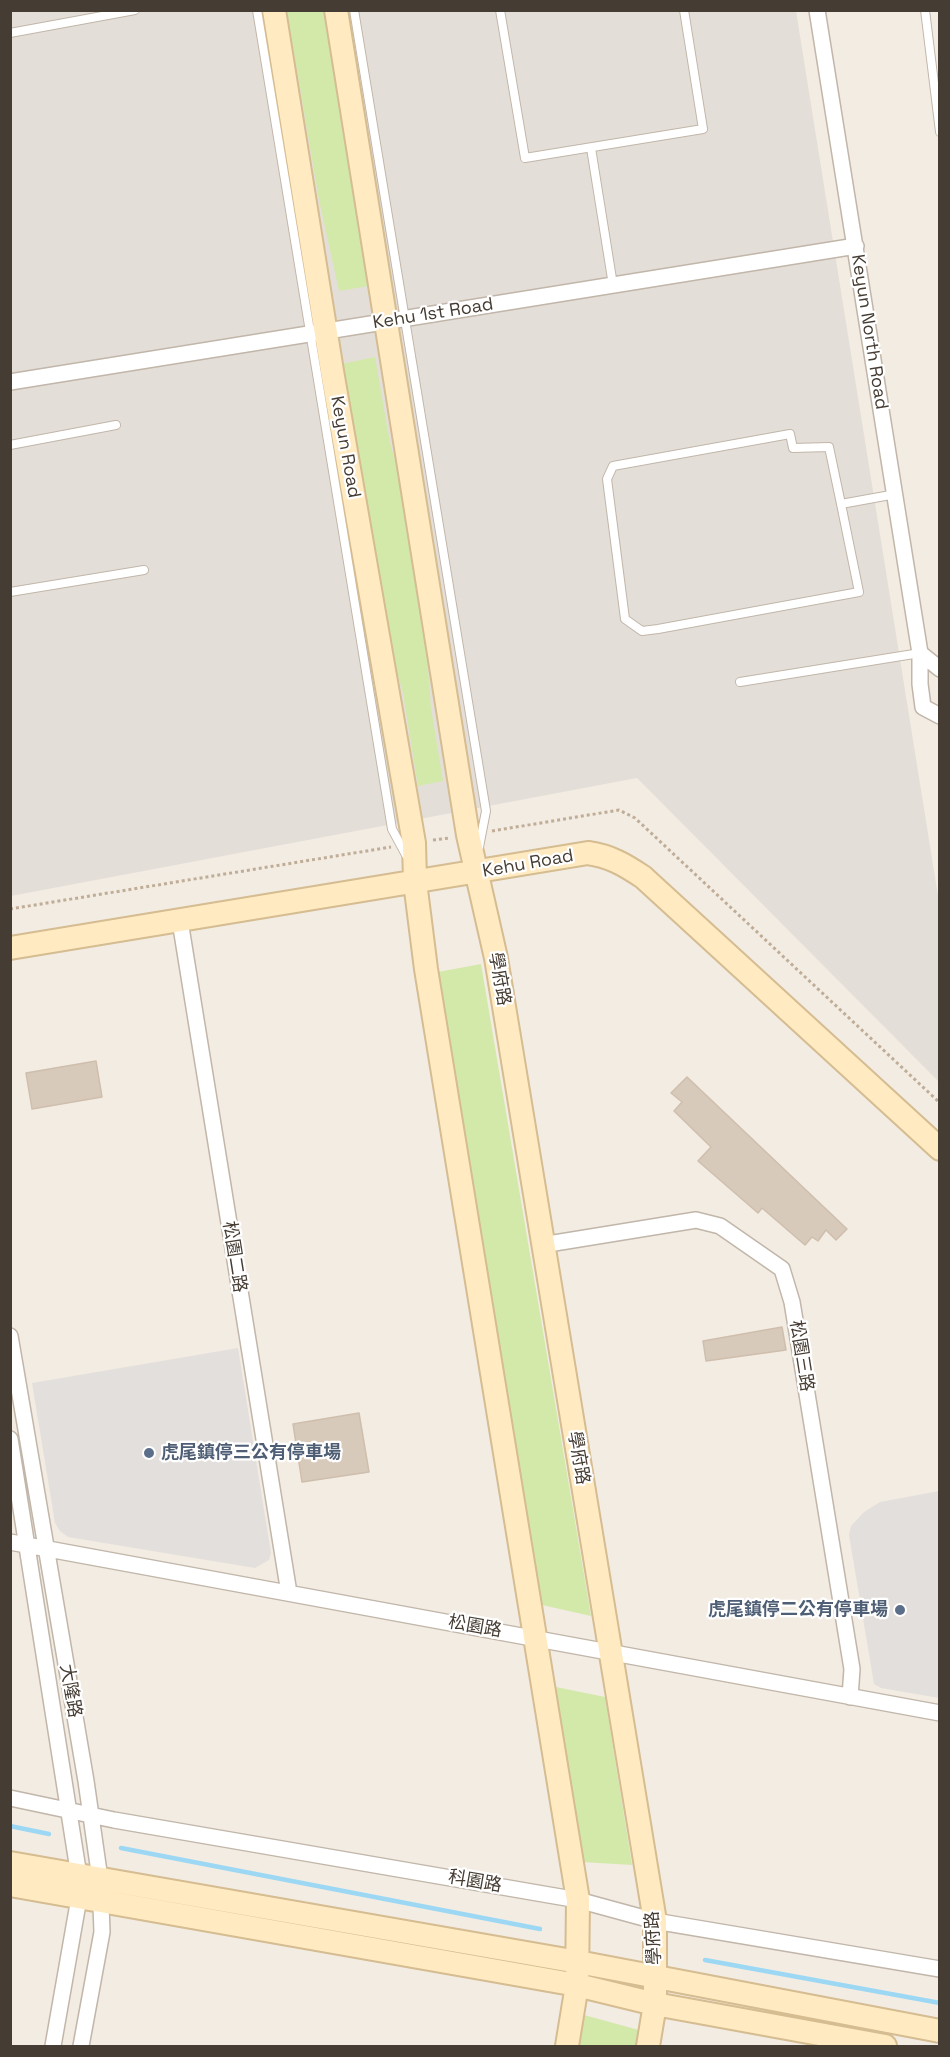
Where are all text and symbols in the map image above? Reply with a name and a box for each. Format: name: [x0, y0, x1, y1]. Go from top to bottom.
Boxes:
street label: Keyun North Road: [846, 253, 892, 411]
street label: Kehu 1st Road: [371, 294, 495, 334]
street label: Keyun Road: [325, 394, 365, 500]
street label: Kehu Road: [481, 845, 575, 883]
street label: 學府路: [484, 951, 514, 1007]
street label: 松園二路: [218, 1220, 250, 1294]
street label: 松園三路: [785, 1319, 817, 1393]
street label: 學府路: [563, 1430, 593, 1486]
place label: 虎尾鎮停三公有停車場: [161, 1442, 341, 1464]
marker: 虎尾鎮停三公有停車場: [142, 1446, 156, 1460]
place label: 虎尾鎮停二公有停車場: [708, 1599, 888, 1621]
marker: 虎尾鎮停二公有停車場: [893, 1603, 907, 1617]
street label: 松園路: [447, 1612, 503, 1642]
street label: 大隆路: [55, 1663, 85, 1719]
street label: 科園路: [447, 1867, 503, 1897]
street label: 學府路: [642, 1910, 666, 1966]

